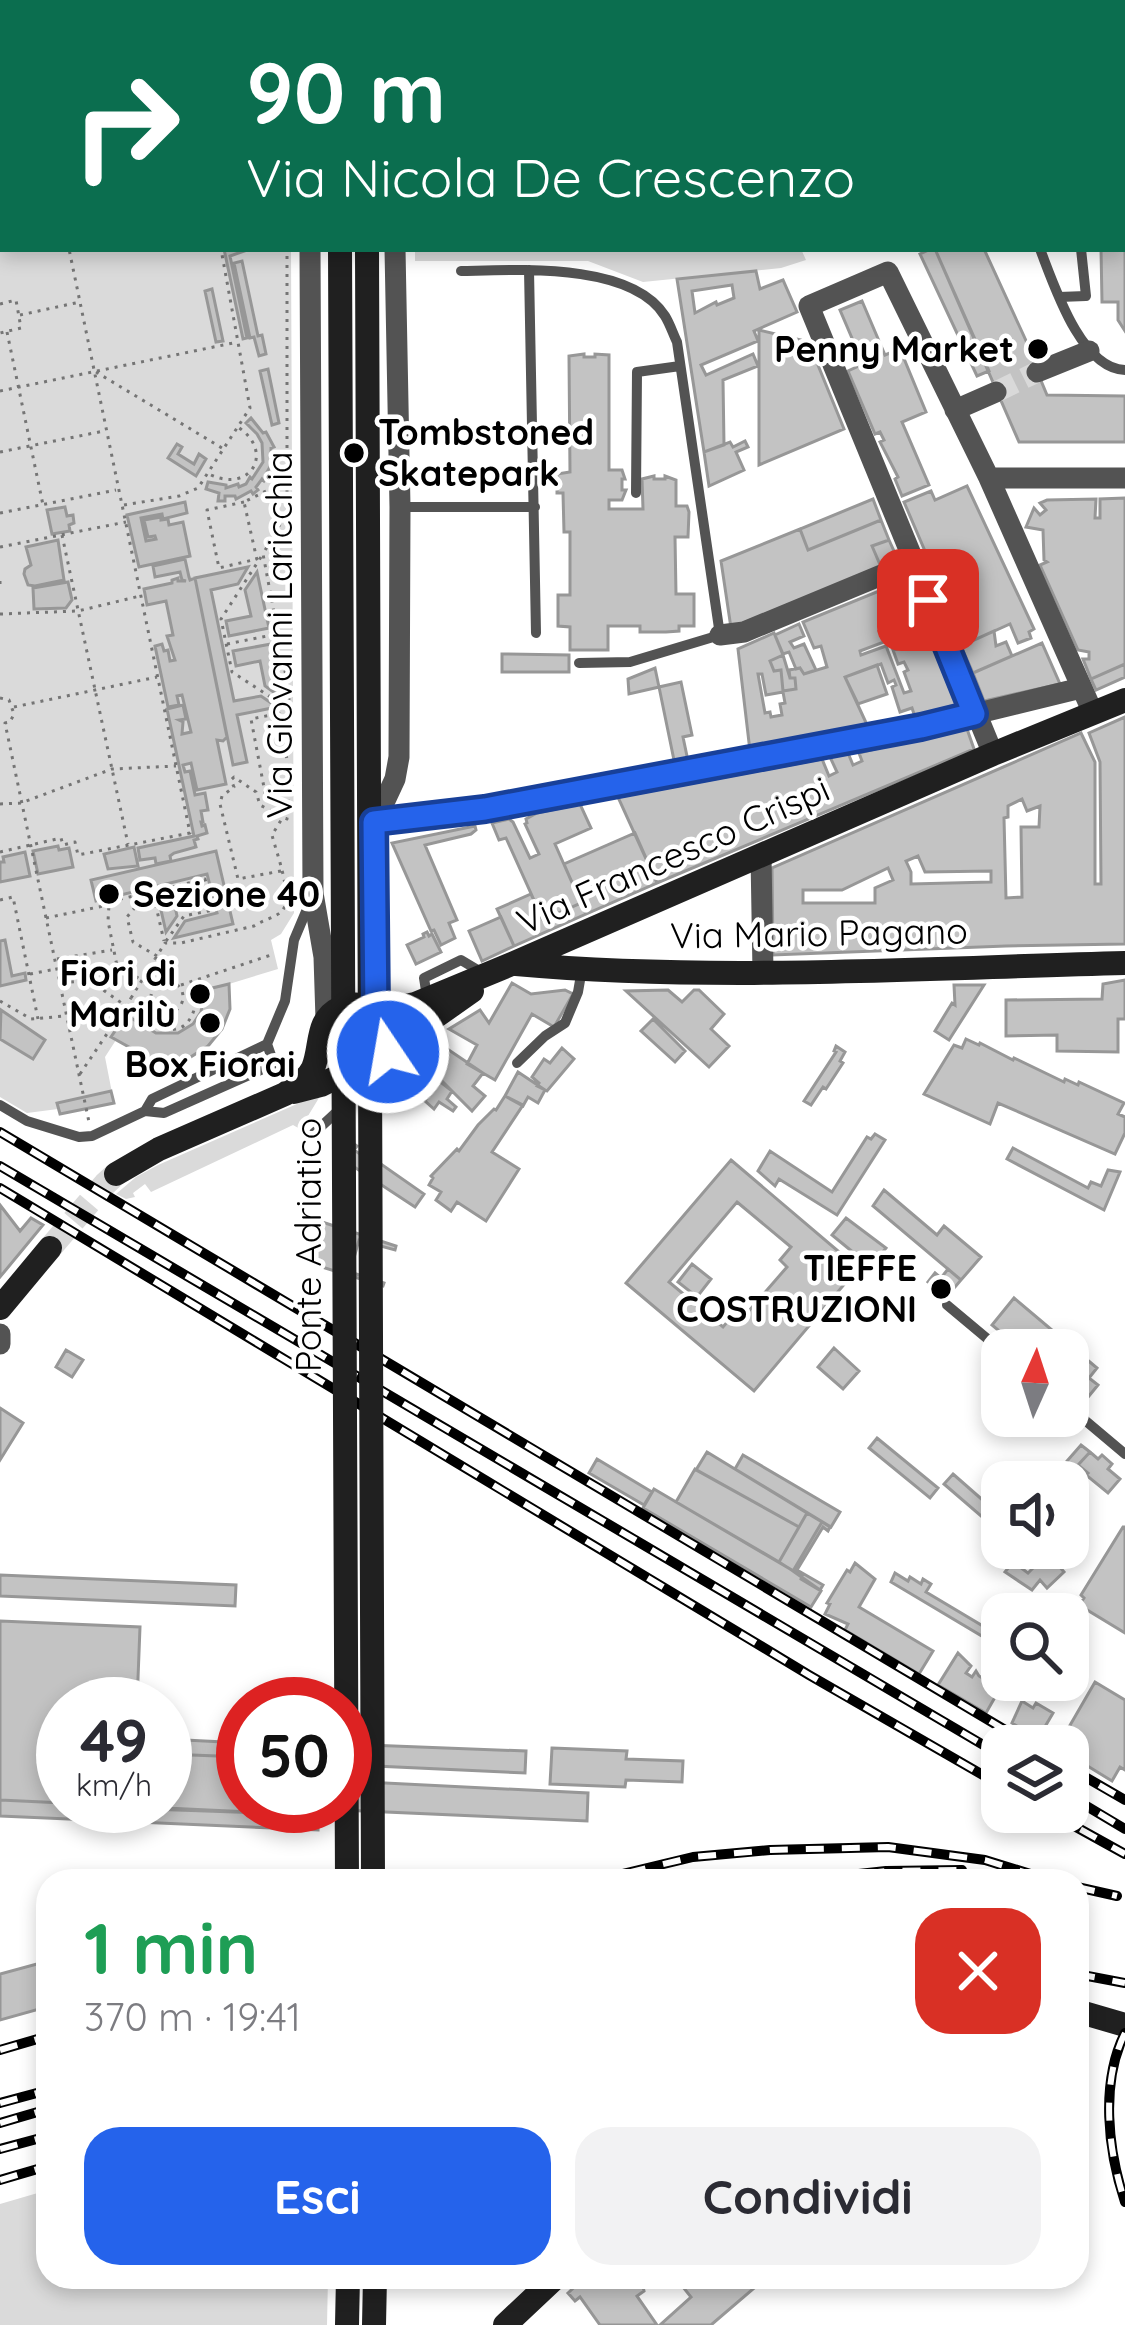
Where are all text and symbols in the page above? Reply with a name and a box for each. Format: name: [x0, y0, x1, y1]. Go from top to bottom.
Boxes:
text: 90 m: [246, 39, 446, 144]
icon: right: [48, 48, 204, 204]
text: Via Nicola De Crescenzo: [246, 143, 855, 211]
place label: Penny Market: [774, 326, 1014, 371]
marker: Penny Market: [1025, 336, 1051, 362]
place label: Tombstoned Skatepark: [378, 409, 594, 495]
marker: Tombstoned Skatepark: [341, 440, 367, 466]
street label: Via Giovanni Laricchia: [256, 451, 301, 819]
pin: [877, 549, 979, 651]
icon: arrive: [895, 567, 961, 633]
street label: Via Francesco Crispi: [510, 765, 836, 944]
place label: Sezione 40: [133, 871, 320, 916]
marker: Sezione 40: [96, 881, 122, 907]
street label: Via Mario Pagano: [670, 907, 968, 958]
place label: Fiori di Marilù: [60, 950, 176, 1036]
marker: Fiori di Marilù: [187, 981, 213, 1007]
position arrow: [325, 989, 451, 1115]
marker: Box Fiorai: [197, 1010, 223, 1036]
place label: Box Fiorai: [124, 1041, 296, 1086]
street label: Ponte Adriatico: [285, 1118, 330, 1372]
place label: TIEFFE COSTRUZIONI: [676, 1245, 917, 1331]
marker: TIEFFE COSTRUZIONI: [928, 1276, 954, 1302]
north arrow: [981, 1329, 1089, 1437]
map controls: [981, 1329, 1089, 1833]
button: sound: [981, 1461, 1089, 1569]
button: search: [981, 1593, 1089, 1701]
speed limit sign: 50: [216, 1677, 372, 1833]
text: 49: [80, 1702, 148, 1777]
button: layers: [981, 1725, 1089, 1833]
text: km/h: [76, 1766, 152, 1804]
text: 1 min: [84, 1902, 258, 1992]
button: close: [915, 1908, 1041, 2034]
text: 370 m · 19:41: [84, 1992, 301, 2041]
button: Esci: [84, 2127, 551, 2265]
button: Condividi: [575, 2127, 1041, 2265]

